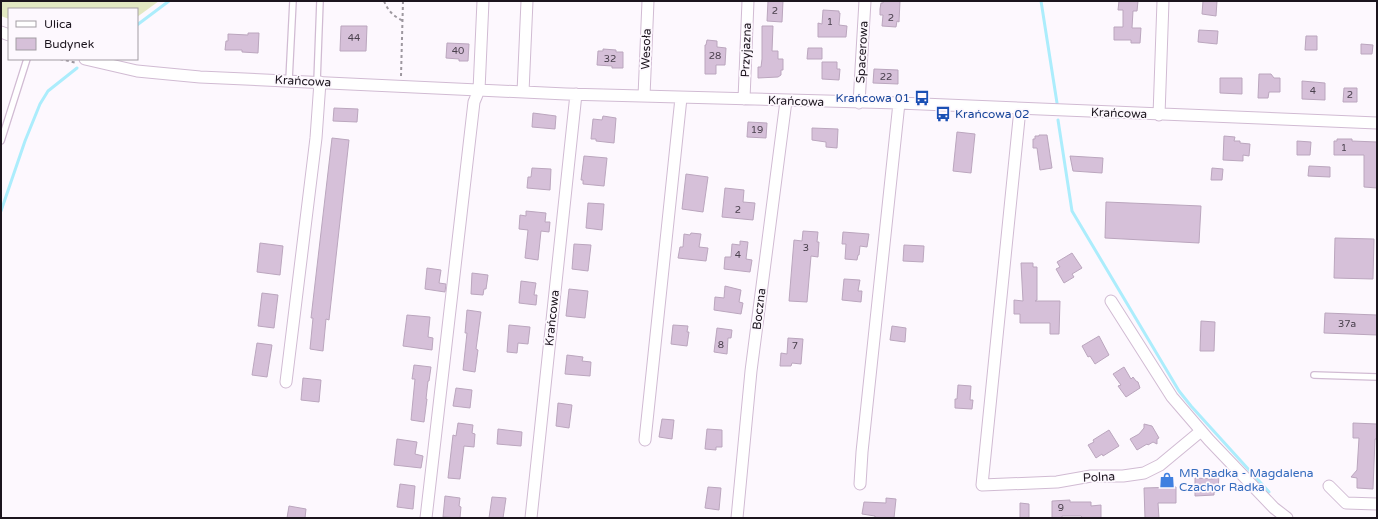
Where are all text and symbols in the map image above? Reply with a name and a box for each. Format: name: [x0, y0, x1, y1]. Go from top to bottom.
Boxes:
house number: 2: [772, 5, 778, 17]
legend: [8, 8, 138, 60]
house number: 2: [888, 12, 894, 24]
house number: 1: [827, 16, 833, 28]
text: Ulica: [44, 17, 72, 31]
street label: Spacerowa: [853, 20, 871, 84]
street label: Przyjazna: [738, 22, 754, 78]
street label: Wesoła: [638, 28, 654, 70]
house number: 44: [348, 32, 360, 44]
text: Budynek: [44, 37, 95, 51]
house number: 40: [452, 45, 464, 57]
house number: 28: [709, 50, 721, 62]
house number: 32: [604, 53, 616, 65]
house number: 22: [880, 71, 892, 83]
street label: Krańcowa: [274, 73, 332, 89]
house number: 4: [1310, 85, 1316, 97]
bus stop icon: Krańcowa 01: [913, 89, 931, 107]
house number: 2: [1347, 89, 1353, 101]
place label: Krańcowa 01: [835, 91, 910, 105]
street label: Krańcowa: [768, 93, 824, 109]
bus stop icon: Krańcowa 02: [934, 105, 952, 123]
street label: Krańcowa: [1091, 105, 1147, 121]
place label: Krańcowa 02: [955, 107, 1030, 121]
house number: 19: [751, 124, 763, 136]
house number: 1: [1341, 142, 1347, 154]
house number: 2: [735, 204, 741, 216]
house number: 3: [803, 242, 809, 254]
house number: 4: [735, 249, 741, 261]
street label: Boczna: [749, 287, 769, 331]
street label: Krańcowa: [542, 289, 562, 347]
house number: 37a: [1338, 318, 1356, 330]
house number: 8: [718, 339, 724, 351]
house number: 7: [792, 340, 798, 352]
place label: MR Radka - Magdalena Czachor Radka: [1179, 466, 1313, 494]
street label: Polna: [1083, 469, 1115, 485]
shop icon: MR Radka - Magdalena Czachor Radka: [1158, 471, 1176, 489]
house number: 9: [1058, 502, 1064, 514]

